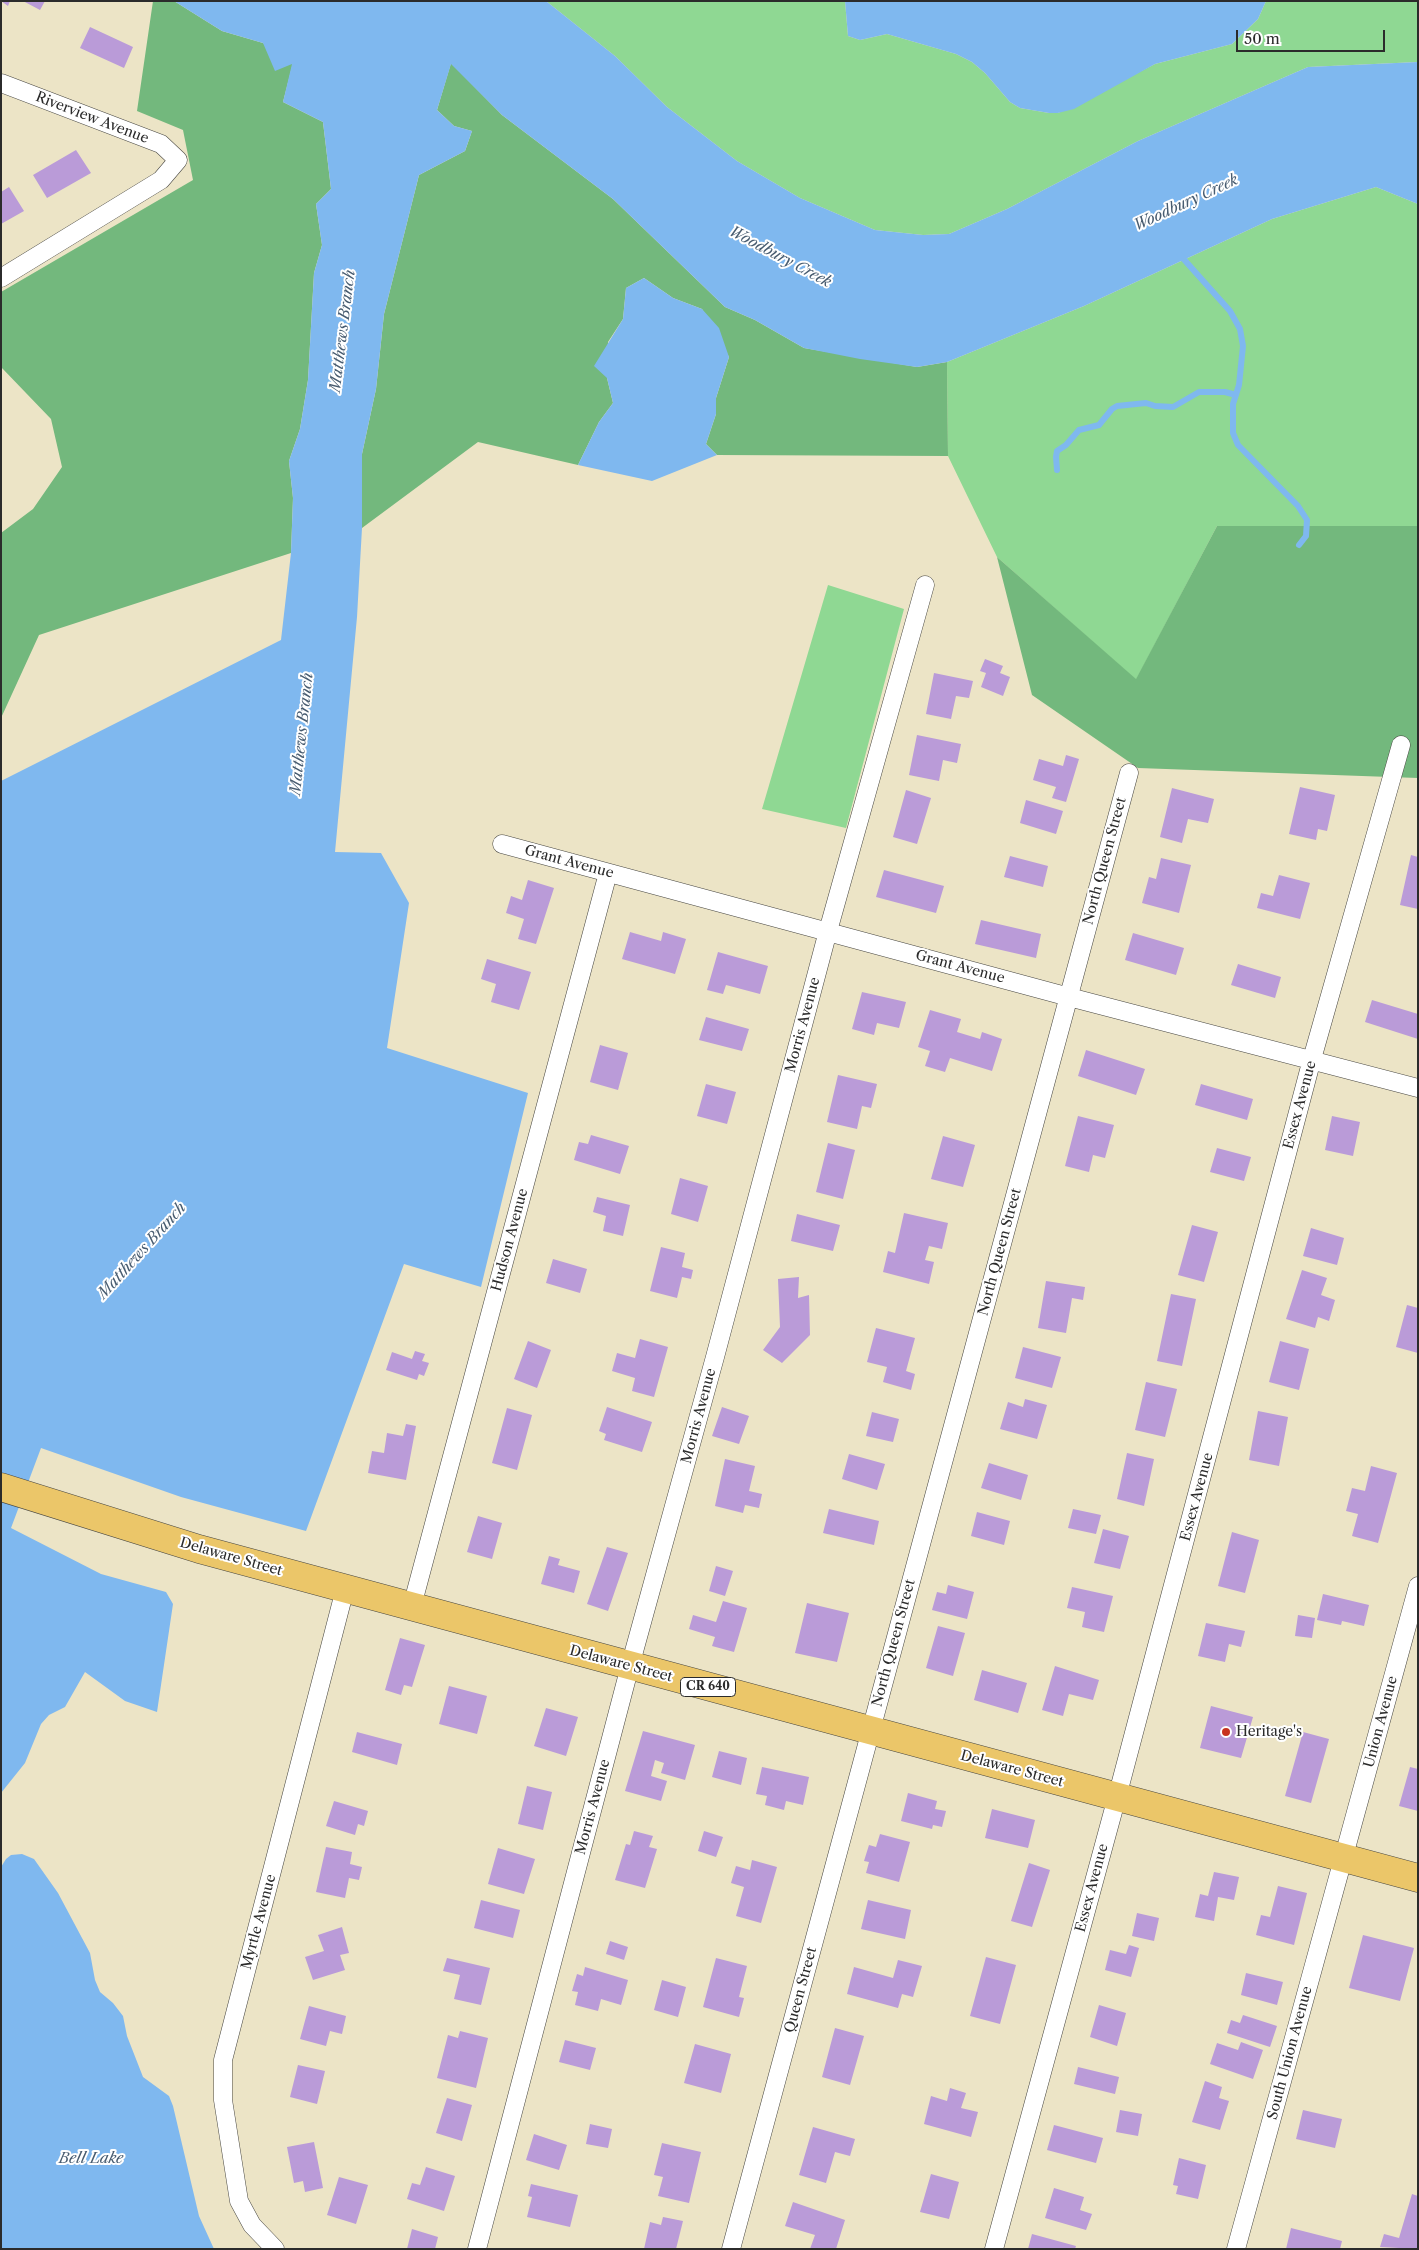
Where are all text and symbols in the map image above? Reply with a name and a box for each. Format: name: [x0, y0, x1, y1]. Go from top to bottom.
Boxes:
scale bar: [1239, 20, 1388, 52]
text: 50 m: [1244, 29, 1280, 48]
street label: Riverview Avenue: [33, 89, 151, 147]
water label: Woodbury Creek: [1131, 171, 1241, 235]
water label: Woodbury Creek: [726, 222, 834, 292]
water label: Matthews Branch: [327, 269, 359, 393]
water label: Matthews Branch: [287, 672, 317, 796]
street label: North Queen Street: [1080, 795, 1130, 927]
street label: Grant Avenue: [523, 842, 615, 882]
street label: Grant Avenue: [914, 947, 1006, 987]
street label: Morris Avenue: [782, 975, 824, 1075]
street label: Essex Avenue: [1280, 1059, 1320, 1151]
street label: North Queen Street: [975, 1186, 1025, 1318]
street label: Hudson Avenue: [488, 1187, 532, 1293]
water label: Matthews Branch: [94, 1199, 190, 1303]
street label: Morris Avenue: [678, 1366, 720, 1466]
street label: Essex Avenue: [1177, 1451, 1217, 1543]
street label: Delaware Street: [178, 1534, 284, 1580]
street label: North Queen Street: [869, 1577, 919, 1709]
street label: Delaware Street: [568, 1642, 674, 1686]
street label: Union Avenue: [1361, 1674, 1401, 1770]
road number: CR 640: [680, 1678, 736, 1696]
place label: Heritage's: [1236, 1724, 1302, 1740]
marker: Heritage's: [1220, 1726, 1232, 1738]
street label: Delaware Street: [959, 1747, 1065, 1791]
street label: Morris Avenue: [572, 1757, 614, 1857]
street label: Essex Avenue: [1072, 1842, 1112, 1934]
street label: Myrtle Avenue: [238, 1873, 280, 1971]
street label: Queen Street: [781, 1945, 821, 2035]
street label: South Union Avenue: [1264, 1984, 1316, 2122]
water label: Bell Lake: [59, 2150, 123, 2168]

